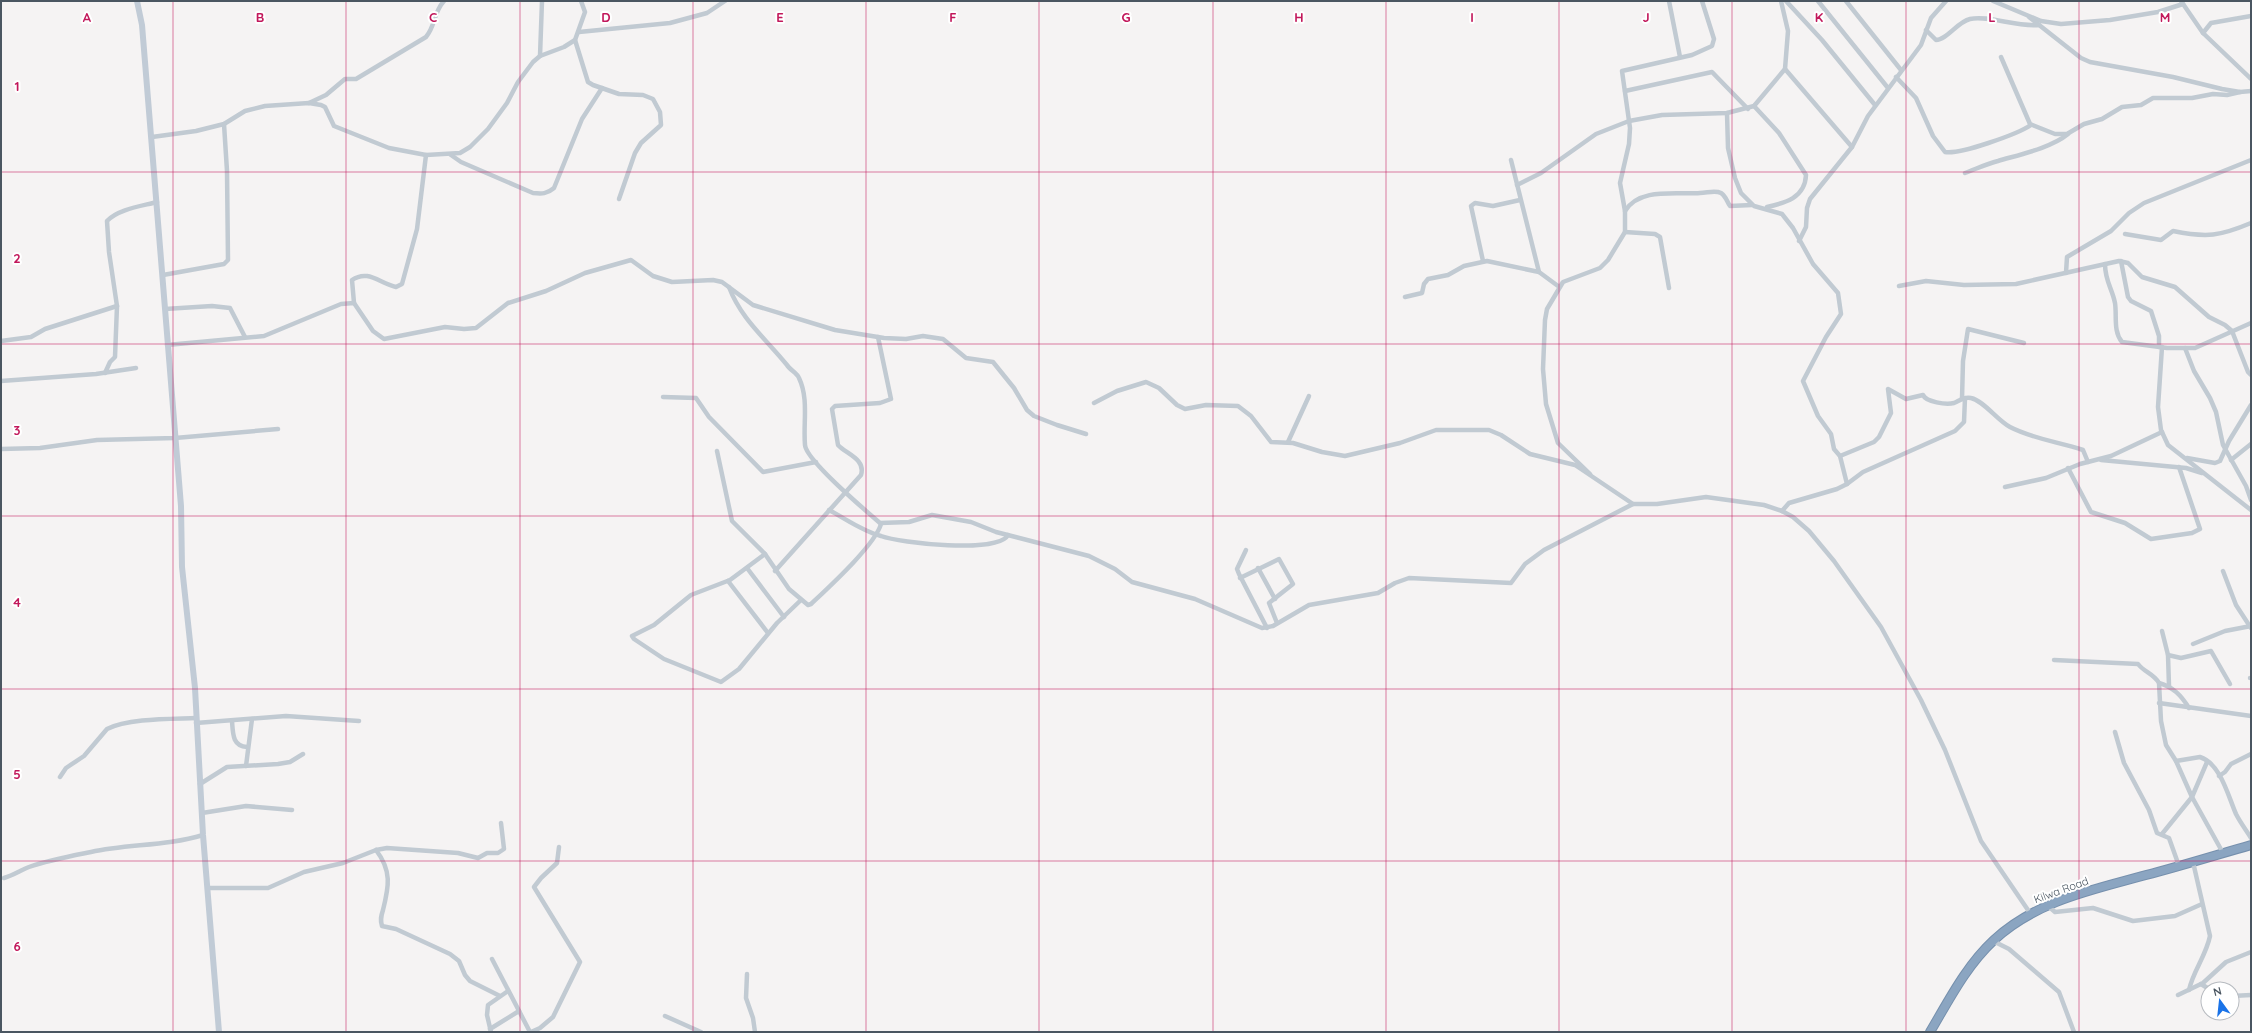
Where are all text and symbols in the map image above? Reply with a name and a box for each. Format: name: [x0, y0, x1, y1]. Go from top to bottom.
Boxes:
text: A: [83, 9, 92, 25]
text: B: [256, 9, 264, 25]
text: C: [429, 9, 437, 25]
text: D: [601, 9, 611, 25]
text: E: [776, 9, 784, 25]
text: F: [949, 9, 957, 25]
text: G: [1121, 9, 1131, 25]
text: H: [1294, 9, 1304, 25]
text: I: [1470, 9, 1474, 25]
text: J: [1642, 9, 1650, 25]
text: K: [1815, 9, 1824, 25]
text: L: [1988, 9, 1996, 25]
text: M: [2160, 9, 2170, 25]
text: 1: [14, 78, 20, 94]
text: 2: [13, 250, 21, 266]
text: 3: [14, 422, 21, 438]
text: 4: [13, 594, 21, 610]
text: 5: [13, 766, 21, 782]
street label: Kilwa Road: [2032, 874, 2090, 906]
text: 6: [13, 938, 21, 954]
north arrow: [2200, 981, 2240, 1021]
text: N: [2212, 984, 2223, 999]

